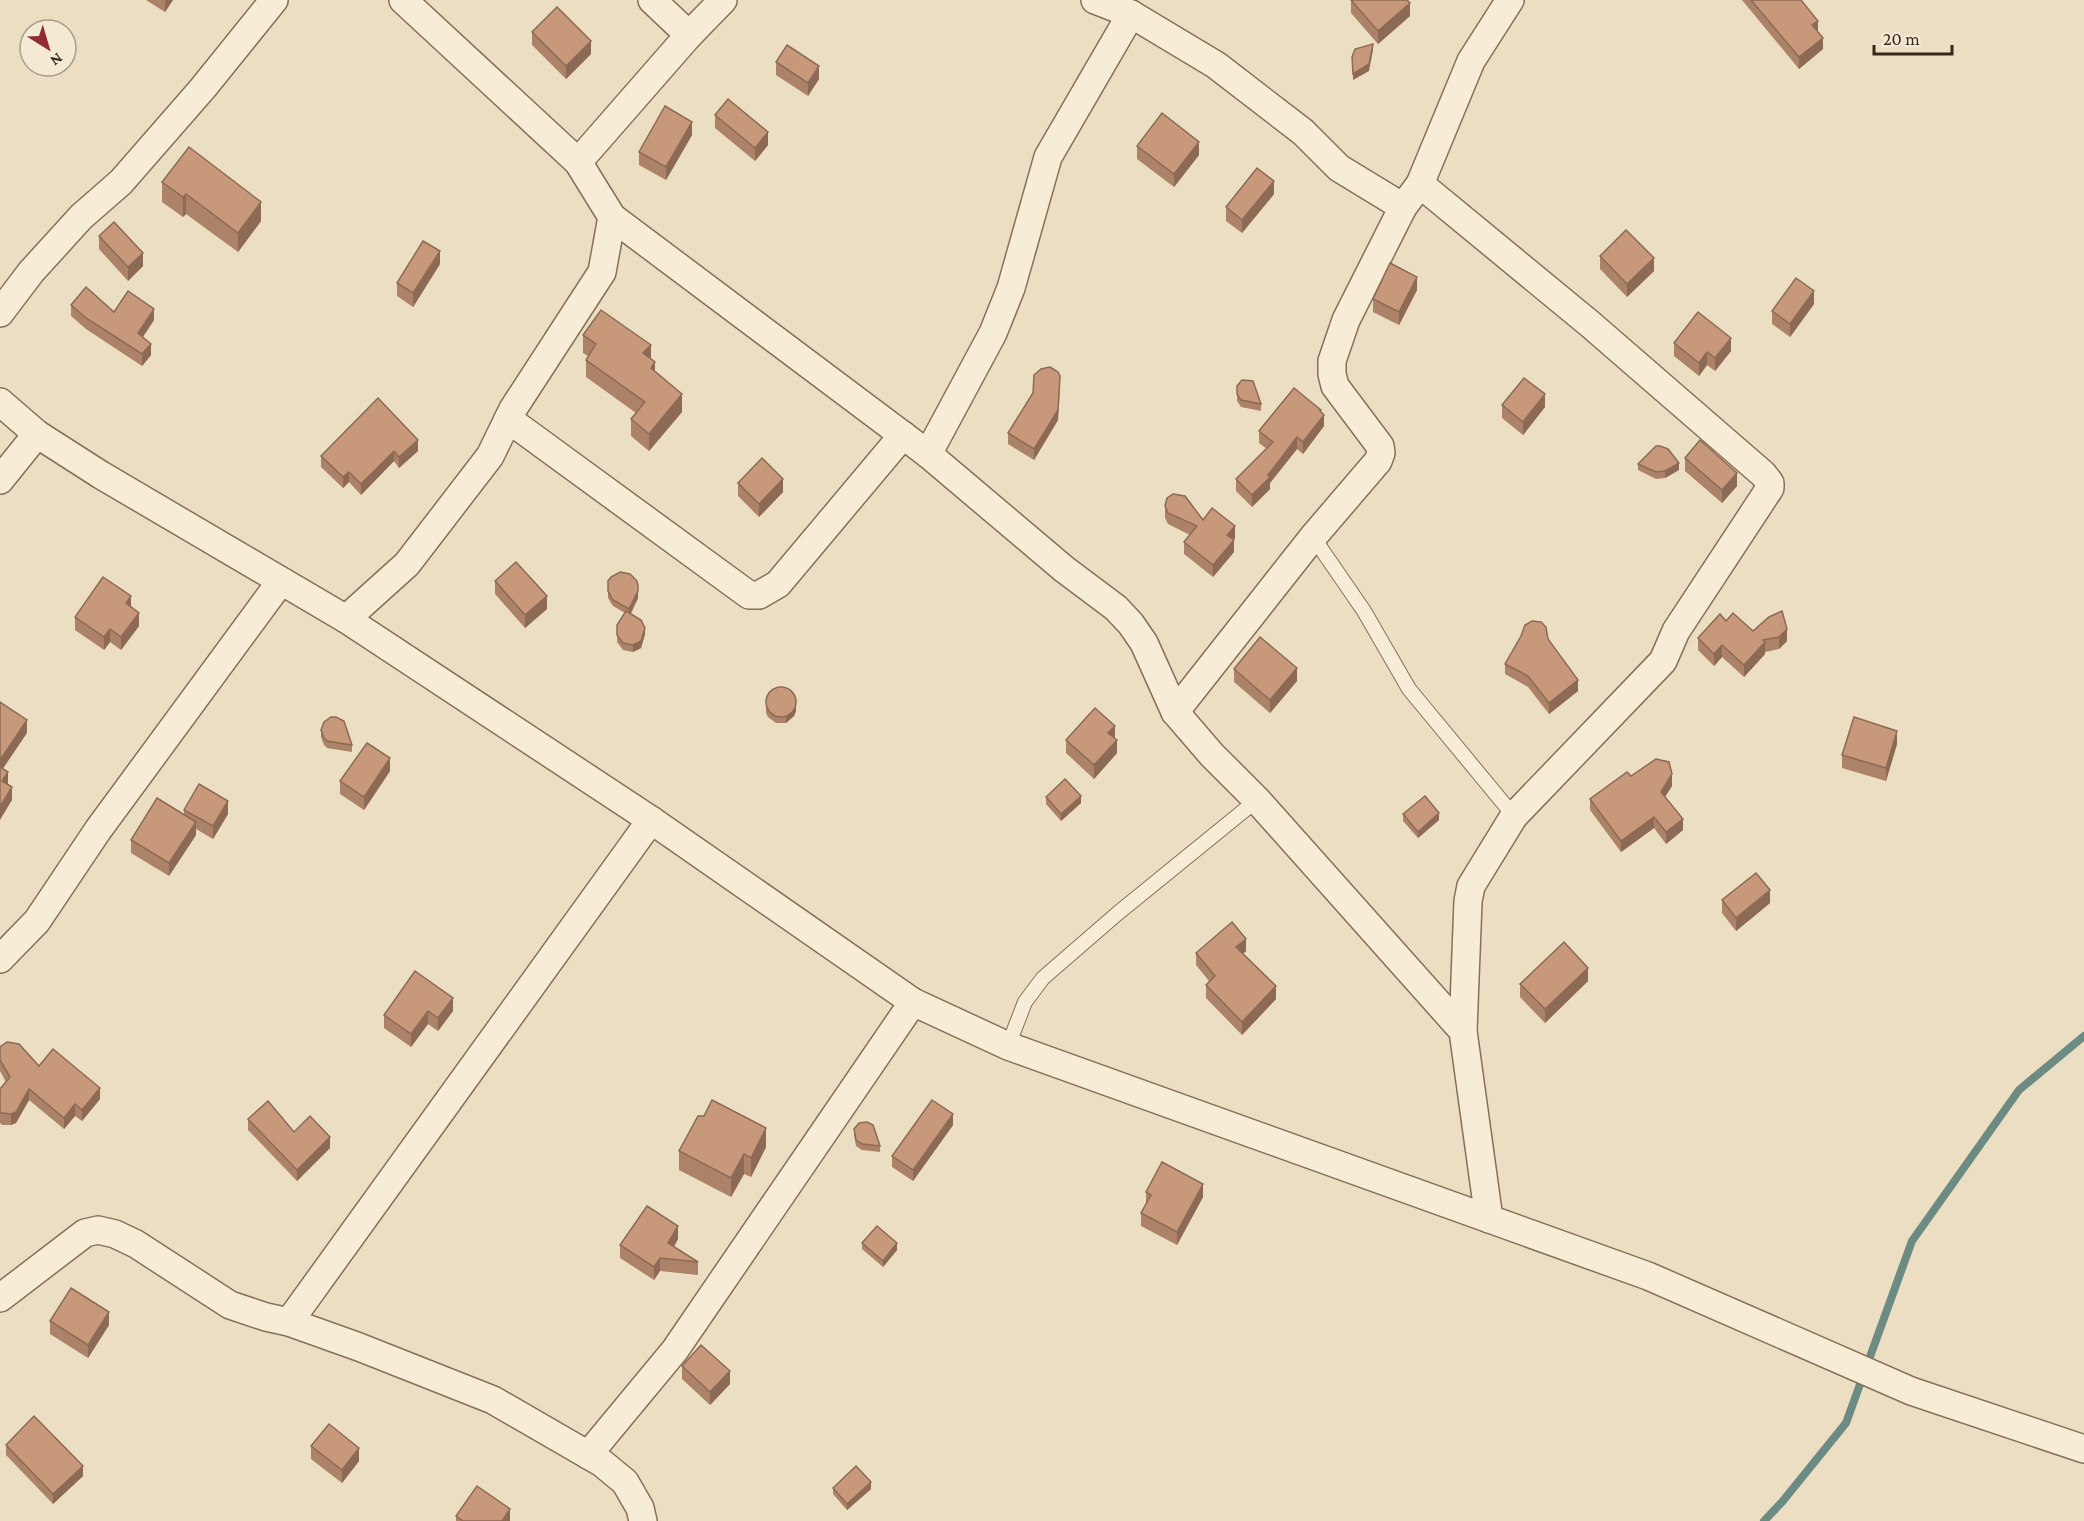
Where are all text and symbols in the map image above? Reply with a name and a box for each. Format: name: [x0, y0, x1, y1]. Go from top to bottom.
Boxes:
north arrow: [18, 18, 78, 78]
scale bar: [1874, 18, 1952, 56]
text: 20 m: [1883, 29, 1920, 49]
text: N: [47, 50, 66, 70]

